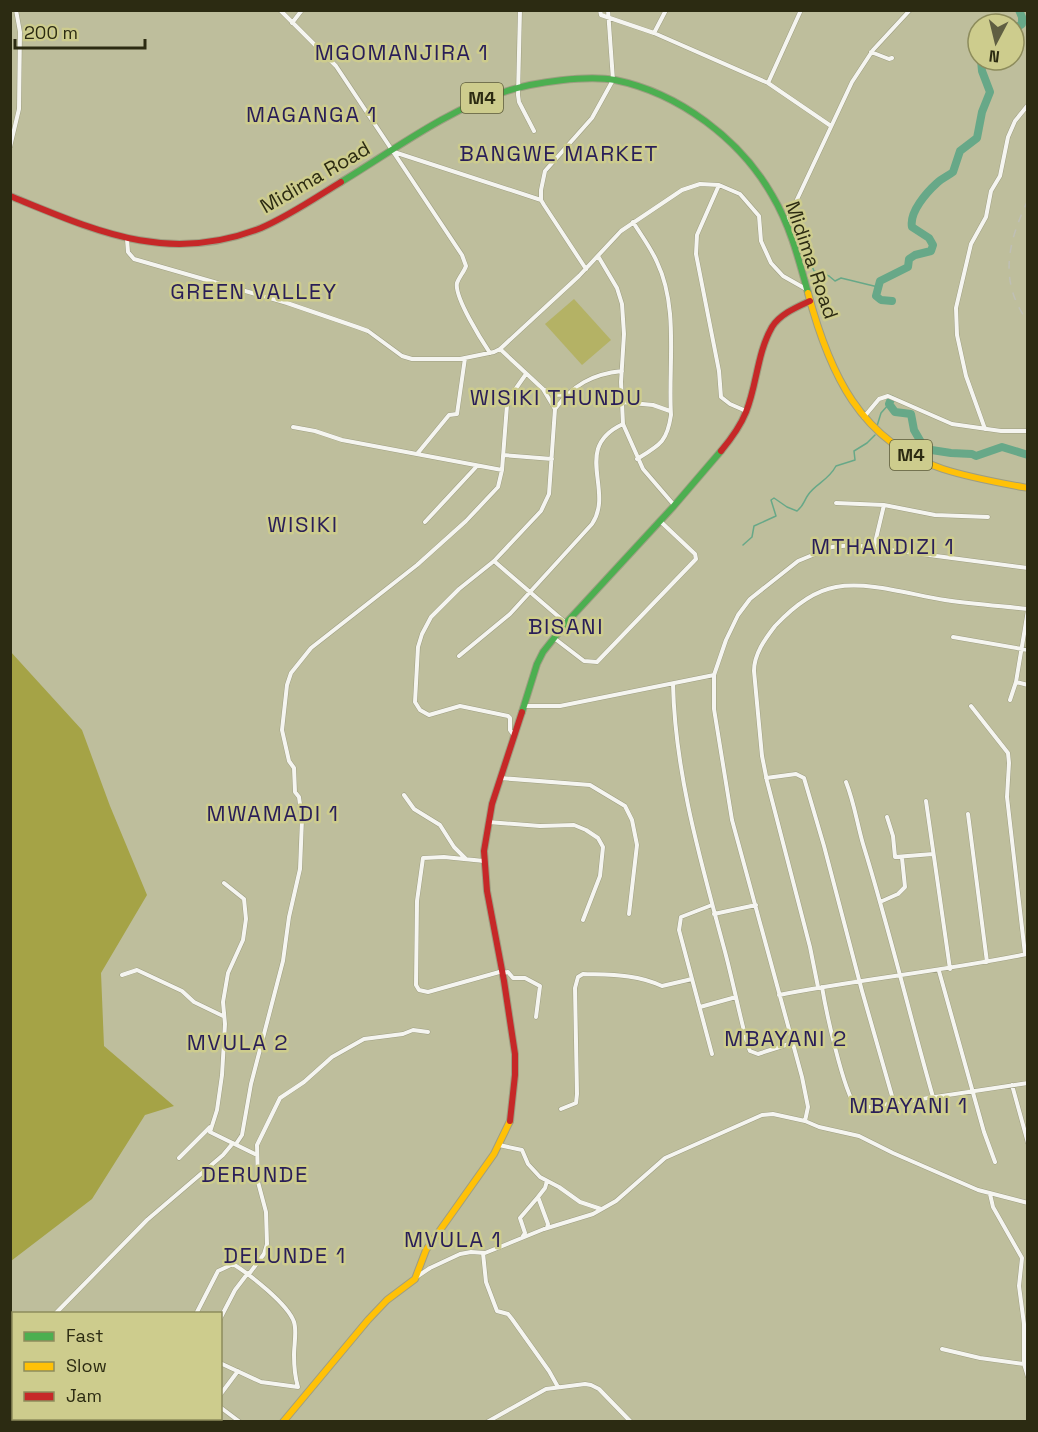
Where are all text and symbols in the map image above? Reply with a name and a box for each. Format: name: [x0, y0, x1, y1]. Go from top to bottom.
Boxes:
scale bar: [15, 12, 146, 50]
north arrow: [966, 12, 1026, 72]
text: 200 m: [24, 21, 78, 44]
district label: MGOMANJIRA 1: [315, 38, 489, 66]
text: N: [988, 45, 1001, 67]
road number: M4: [461, 83, 503, 113]
district label: MAGANGA 1: [246, 100, 378, 128]
street label: Midima Road: [255, 135, 375, 219]
district label: BANGWE MARKET: [459, 139, 659, 167]
street label: Midima Road: [780, 198, 844, 322]
district label: GREEN VALLEY: [170, 277, 338, 305]
district label: WISIKI THUNDU: [470, 383, 642, 411]
road number: M4: [890, 440, 932, 470]
district label: WISIKI: [267, 510, 339, 538]
district label: MTHANDIZI 1: [811, 532, 955, 560]
district label: BISANI: [528, 612, 604, 640]
district label: MWAMADI 1: [207, 799, 339, 827]
district label: MBAYANI 2: [724, 1024, 848, 1052]
district label: MVULA 2: [187, 1028, 289, 1056]
district label: MBAYANI 1: [849, 1091, 969, 1119]
district label: DERUNDE: [201, 1160, 309, 1188]
district label: MVULA 1: [404, 1225, 502, 1253]
district label: DELUNDE 1: [223, 1241, 347, 1269]
legend: [12, 1312, 222, 1420]
text: Fast: [66, 1324, 103, 1347]
text: Slow: [66, 1354, 107, 1377]
text: Jam: [66, 1384, 102, 1407]

